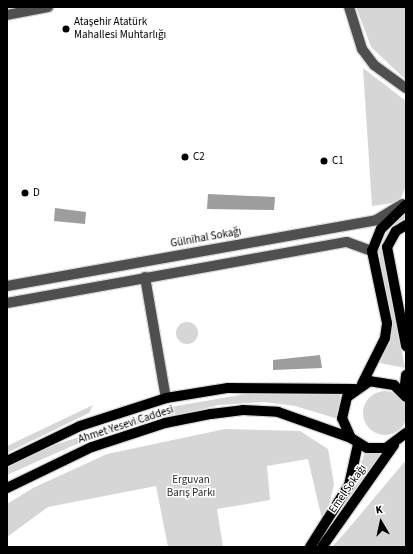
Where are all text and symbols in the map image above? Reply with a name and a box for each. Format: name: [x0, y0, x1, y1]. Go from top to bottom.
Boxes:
place label: Ataşehir Atatürk Mahallesi Muhtarlığı: [74, 16, 166, 42]
marker: Ataşehir Atatürk Mahallesi Muhtarlığı: [61, 24, 71, 34]
place label: C2: [193, 150, 205, 164]
marker: C2: [180, 152, 190, 162]
place label: C1: [332, 154, 344, 168]
marker: C1: [319, 156, 329, 166]
place label: D: [33, 186, 40, 200]
marker: D: [20, 188, 30, 198]
street label: Gülnihal Sokağı: [169, 225, 243, 251]
street label: Ahmet Yesevi Caddesi: [77, 403, 175, 447]
street label: Emel Sokağı: [326, 462, 370, 516]
park label: Erguvan Barış Parkı: [167, 474, 215, 500]
north arrow: [361, 502, 401, 542]
text: K: [375, 502, 384, 518]

